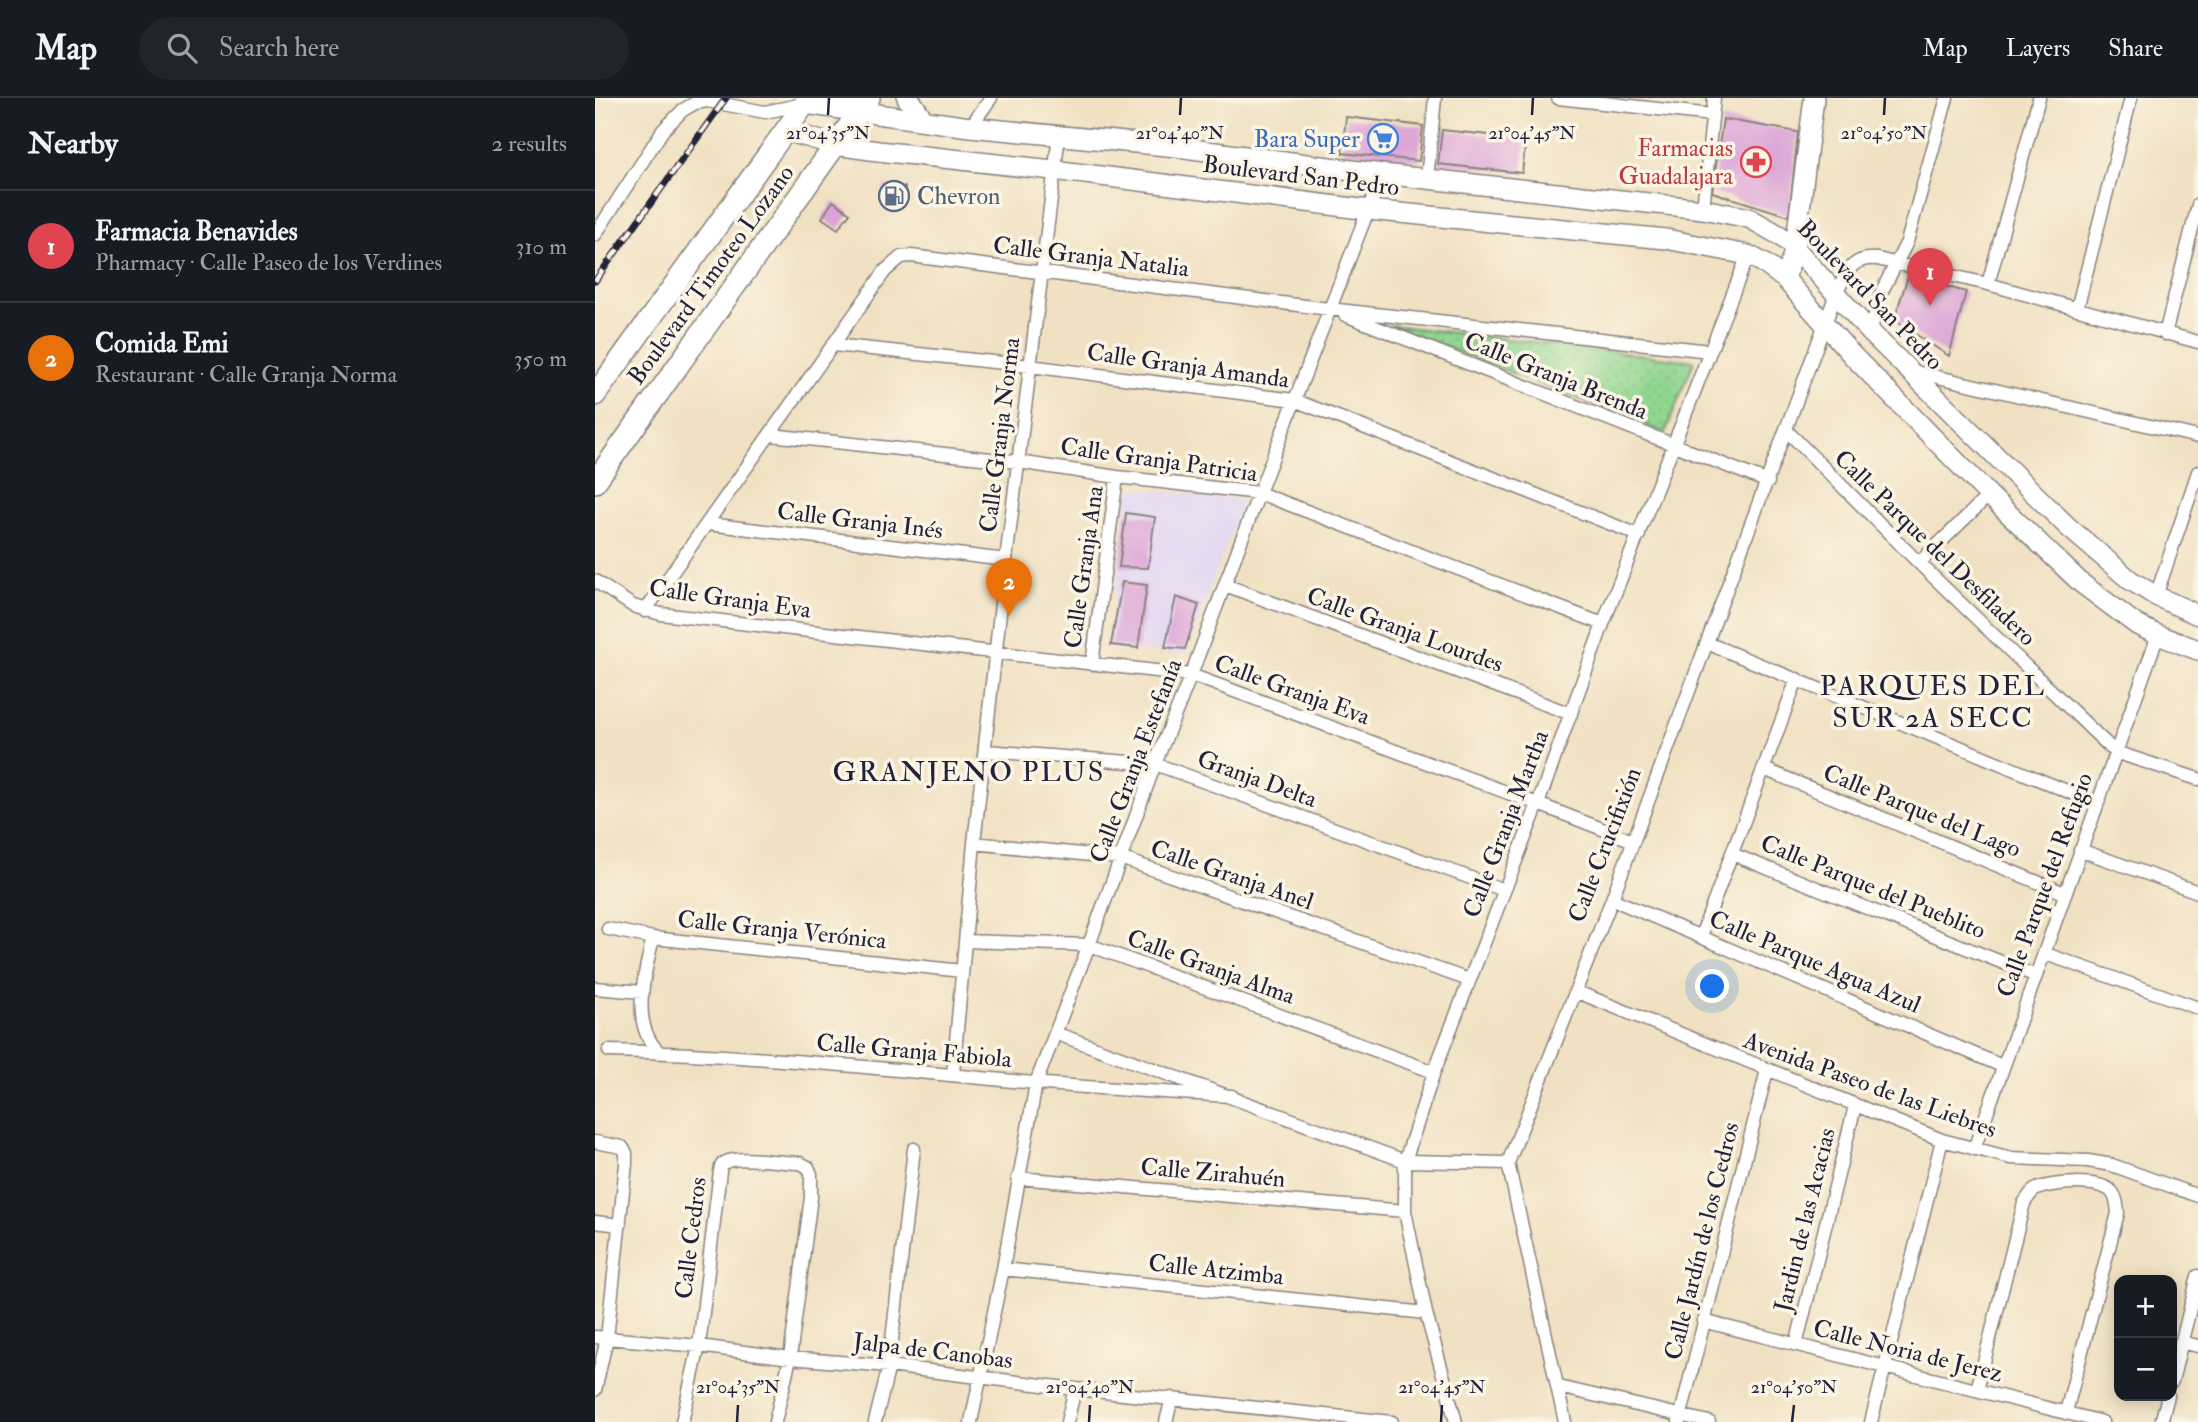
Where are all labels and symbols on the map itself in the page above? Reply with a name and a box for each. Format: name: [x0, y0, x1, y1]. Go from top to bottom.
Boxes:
text: 21°04'35"N: [786, 122, 870, 145]
text: 21°04'40"N: [1136, 122, 1224, 145]
supermarket icon: Bara Super: [1366, 122, 1400, 156]
text: 21°04'45"N: [1489, 122, 1575, 145]
text: 21°04'50"N: [1841, 122, 1927, 145]
place label: Bara Super: [1254, 124, 1360, 155]
place label: Farmacias Guadalajara: [1619, 133, 1734, 192]
pharmacy icon: Farmacias Guadalajara: [1739, 145, 1773, 179]
street label: Boulevard San Pedro: [1201, 149, 1401, 203]
street label: Boulevard Timoteo Lozano: [621, 159, 801, 391]
fuel station icon: Chevron: [877, 179, 911, 213]
place label: Chevron: [917, 181, 1000, 212]
street label: Boulevard San Pedro: [1790, 213, 1950, 377]
street label: Calle Granja Natalia: [991, 230, 1192, 285]
pin: 1: [1907, 248, 1953, 306]
street label: Calle Granja Brenda: [1460, 325, 1653, 427]
street label: Calle Granja Norma: [973, 335, 1027, 534]
street label: Calle Granja Amanda: [1085, 336, 1292, 396]
street label: Calle Granja Patricia: [1058, 431, 1261, 489]
street label: Calle Parque del Desfiladero: [1827, 443, 2043, 653]
street label: Calle Granja Ana: [1057, 483, 1111, 650]
street label: Calle Granja Inés: [775, 495, 945, 547]
pin: 2: [986, 558, 1032, 616]
street label: Calle Granja Eva: [647, 572, 814, 626]
street label: Calle Granja Lourdes: [1303, 580, 1507, 680]
street label: Calle Granja Eva: [1210, 648, 1375, 733]
street label: Calle Granja Estefanía: [1083, 654, 1190, 867]
district label: PARQUES DEL SUR 2A SECC: [1820, 669, 2046, 736]
street label: Calle Granja Martha: [1456, 725, 1556, 922]
street label: Granja Delta: [1193, 743, 1322, 815]
district label: GRANJENO PLUS: [833, 755, 1105, 790]
street label: Calle Parque del Lago: [1819, 757, 2025, 865]
street label: Calle Crucifixión: [1561, 763, 1649, 927]
street label: Calle Parque del Refugio: [1990, 768, 2100, 1002]
street label: Calle Parque del Pueblito: [1756, 828, 1990, 946]
street label: Calle Granja Anel: [1146, 833, 1318, 917]
street label: Calle Parque Agua Azul: [1704, 903, 1926, 1021]
street label: Calle Granja Verónica: [676, 904, 889, 957]
street label: Calle Granja Alma: [1123, 922, 1300, 1012]
your location: [1695, 969, 1729, 1003]
street label: Avenida Paseo de las Liebres: [1738, 1024, 2001, 1145]
street label: Calle Granja Fabiola: [815, 1027, 1014, 1075]
street label: Calle Jardín de los Cedros: [1657, 1119, 1747, 1363]
street label: Jardin de las Acacias: [1767, 1125, 1843, 1316]
street label: Calle Zirahuén: [1139, 1151, 1287, 1195]
street label: Calle Cedros: [668, 1175, 714, 1301]
street label: Calle Atzimba: [1147, 1247, 1286, 1293]
street label: Calle Noria de Jerez: [1810, 1312, 2006, 1390]
street label: Jalpa de Canobas: [851, 1326, 1014, 1376]
text: 21°04'35"N: [696, 1376, 780, 1399]
text: 21°04'40"N: [1046, 1376, 1134, 1399]
text: 21°04'45"N: [1399, 1376, 1485, 1399]
text: 21°04'50"N: [1751, 1376, 1837, 1399]

